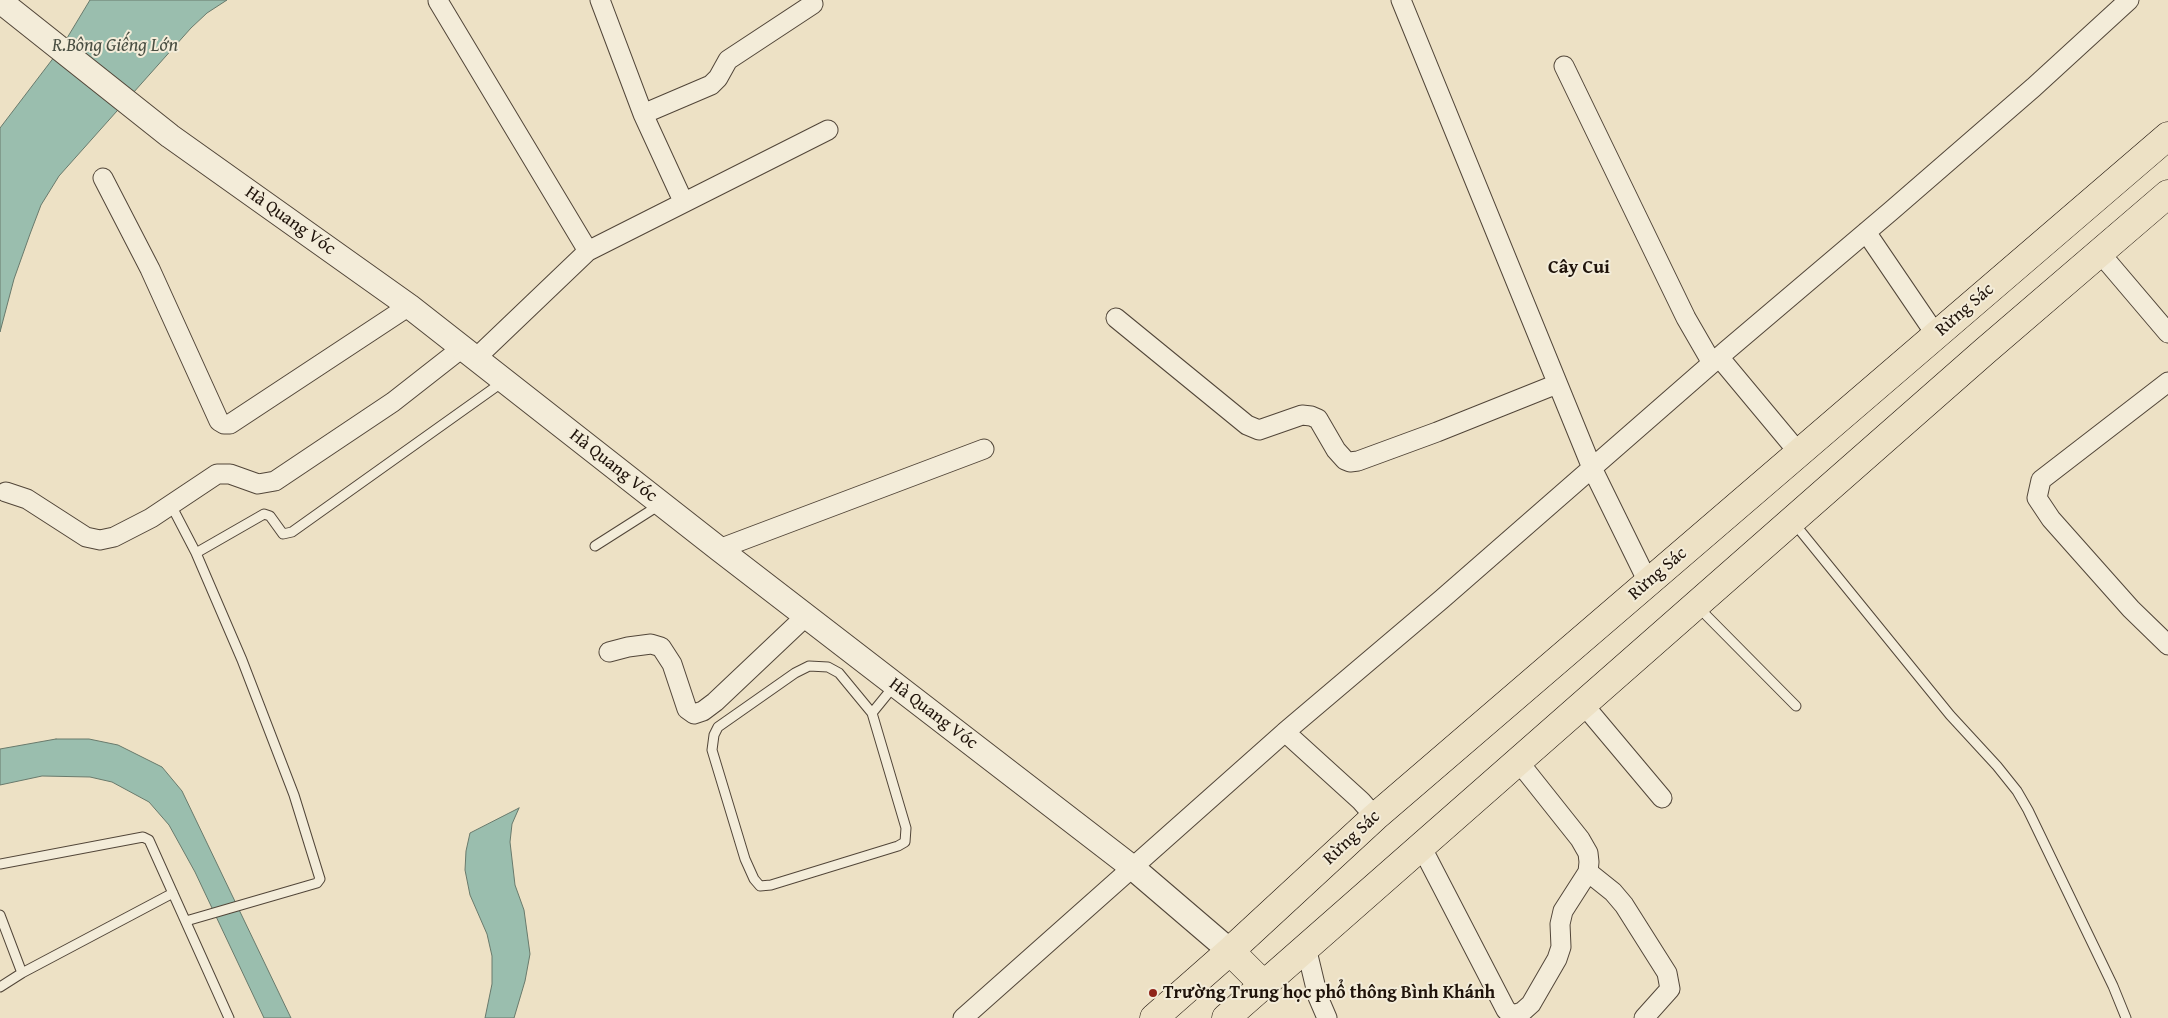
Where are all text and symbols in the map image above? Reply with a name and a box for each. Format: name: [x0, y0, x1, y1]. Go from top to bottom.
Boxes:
water label: R.Bông Giếng Lớn: [52, 35, 178, 57]
street label: Hà Quang Vóc: [241, 182, 339, 260]
district label: Cây Cui: [1548, 257, 1610, 279]
street label: Rừng Sác: [1931, 279, 1999, 341]
street label: Hà Quang Vóc: [565, 425, 661, 507]
street label: Rừng Sác: [1624, 543, 1692, 605]
street label: Hà Quang Vóc: [884, 674, 982, 754]
street label: Rừng Sác: [1319, 806, 1385, 870]
place label: Trường Trung học phổ thông Bình Khánh: [1163, 982, 1495, 1004]
marker: Trường Trung học phổ thông Bình Khánh: [1147, 987, 1159, 999]

